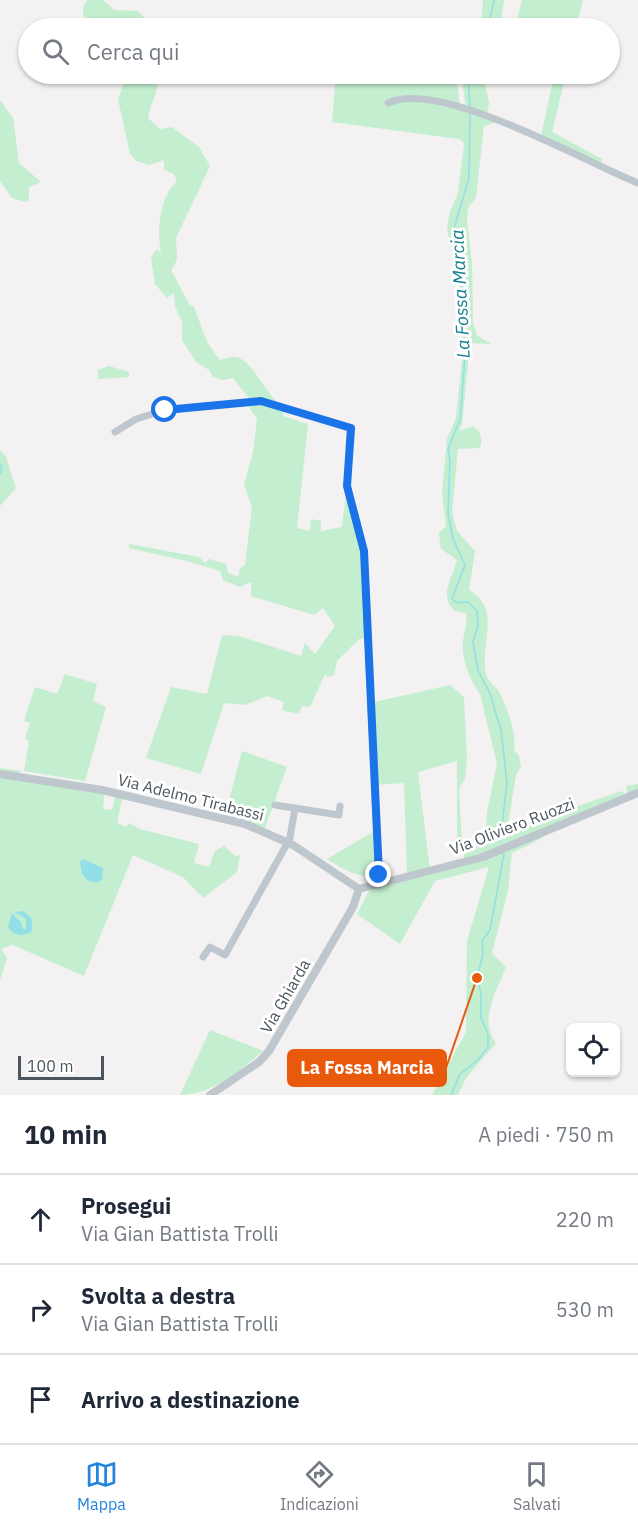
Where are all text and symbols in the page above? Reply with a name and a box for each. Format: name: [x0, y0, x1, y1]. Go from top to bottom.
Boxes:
search box: [18, 18, 620, 84]
icon: search: [39, 35, 72, 68]
text: Cerca qui: [87, 37, 179, 66]
water label: La Fossa Marcia: [445, 229, 475, 359]
route start: [151, 396, 177, 422]
street label: Via Adelmo Tirabassi: [116, 769, 266, 825]
street label: Via Oliviero Ruozzi: [447, 793, 577, 859]
route end: [365, 861, 391, 887]
street label: Via Ghiarda: [256, 955, 314, 1037]
map controls: [566, 1023, 620, 1077]
button: locate: [566, 1023, 620, 1077]
callout: La Fossa Marcia: [288, 1050, 446, 1086]
scale bar: [18, 1053, 104, 1080]
text: 100 m: [27, 1056, 74, 1076]
text: La Fossa Marcia: [300, 1056, 434, 1079]
text: 10 min: [24, 1117, 108, 1151]
text: A piedi · 750 m: [478, 1121, 614, 1148]
text: Prosegui: [81, 1191, 171, 1220]
icon: ahead: [24, 1203, 57, 1236]
text: 220 m: [556, 1206, 614, 1233]
text: Via Gian Battista Trolli: [81, 1220, 279, 1247]
text: Svolta a destra: [81, 1281, 235, 1310]
icon: right: [24, 1293, 57, 1326]
text: 530 m: [556, 1296, 614, 1323]
text: Via Gian Battista Trolli: [81, 1310, 279, 1337]
icon: arrive: [24, 1383, 57, 1416]
text: Arrivo a destinazione: [81, 1385, 300, 1414]
tab: Mappa: [77, 1458, 126, 1514]
tab: Indicazioni: [280, 1458, 359, 1514]
tab: Salvati: [513, 1458, 561, 1514]

